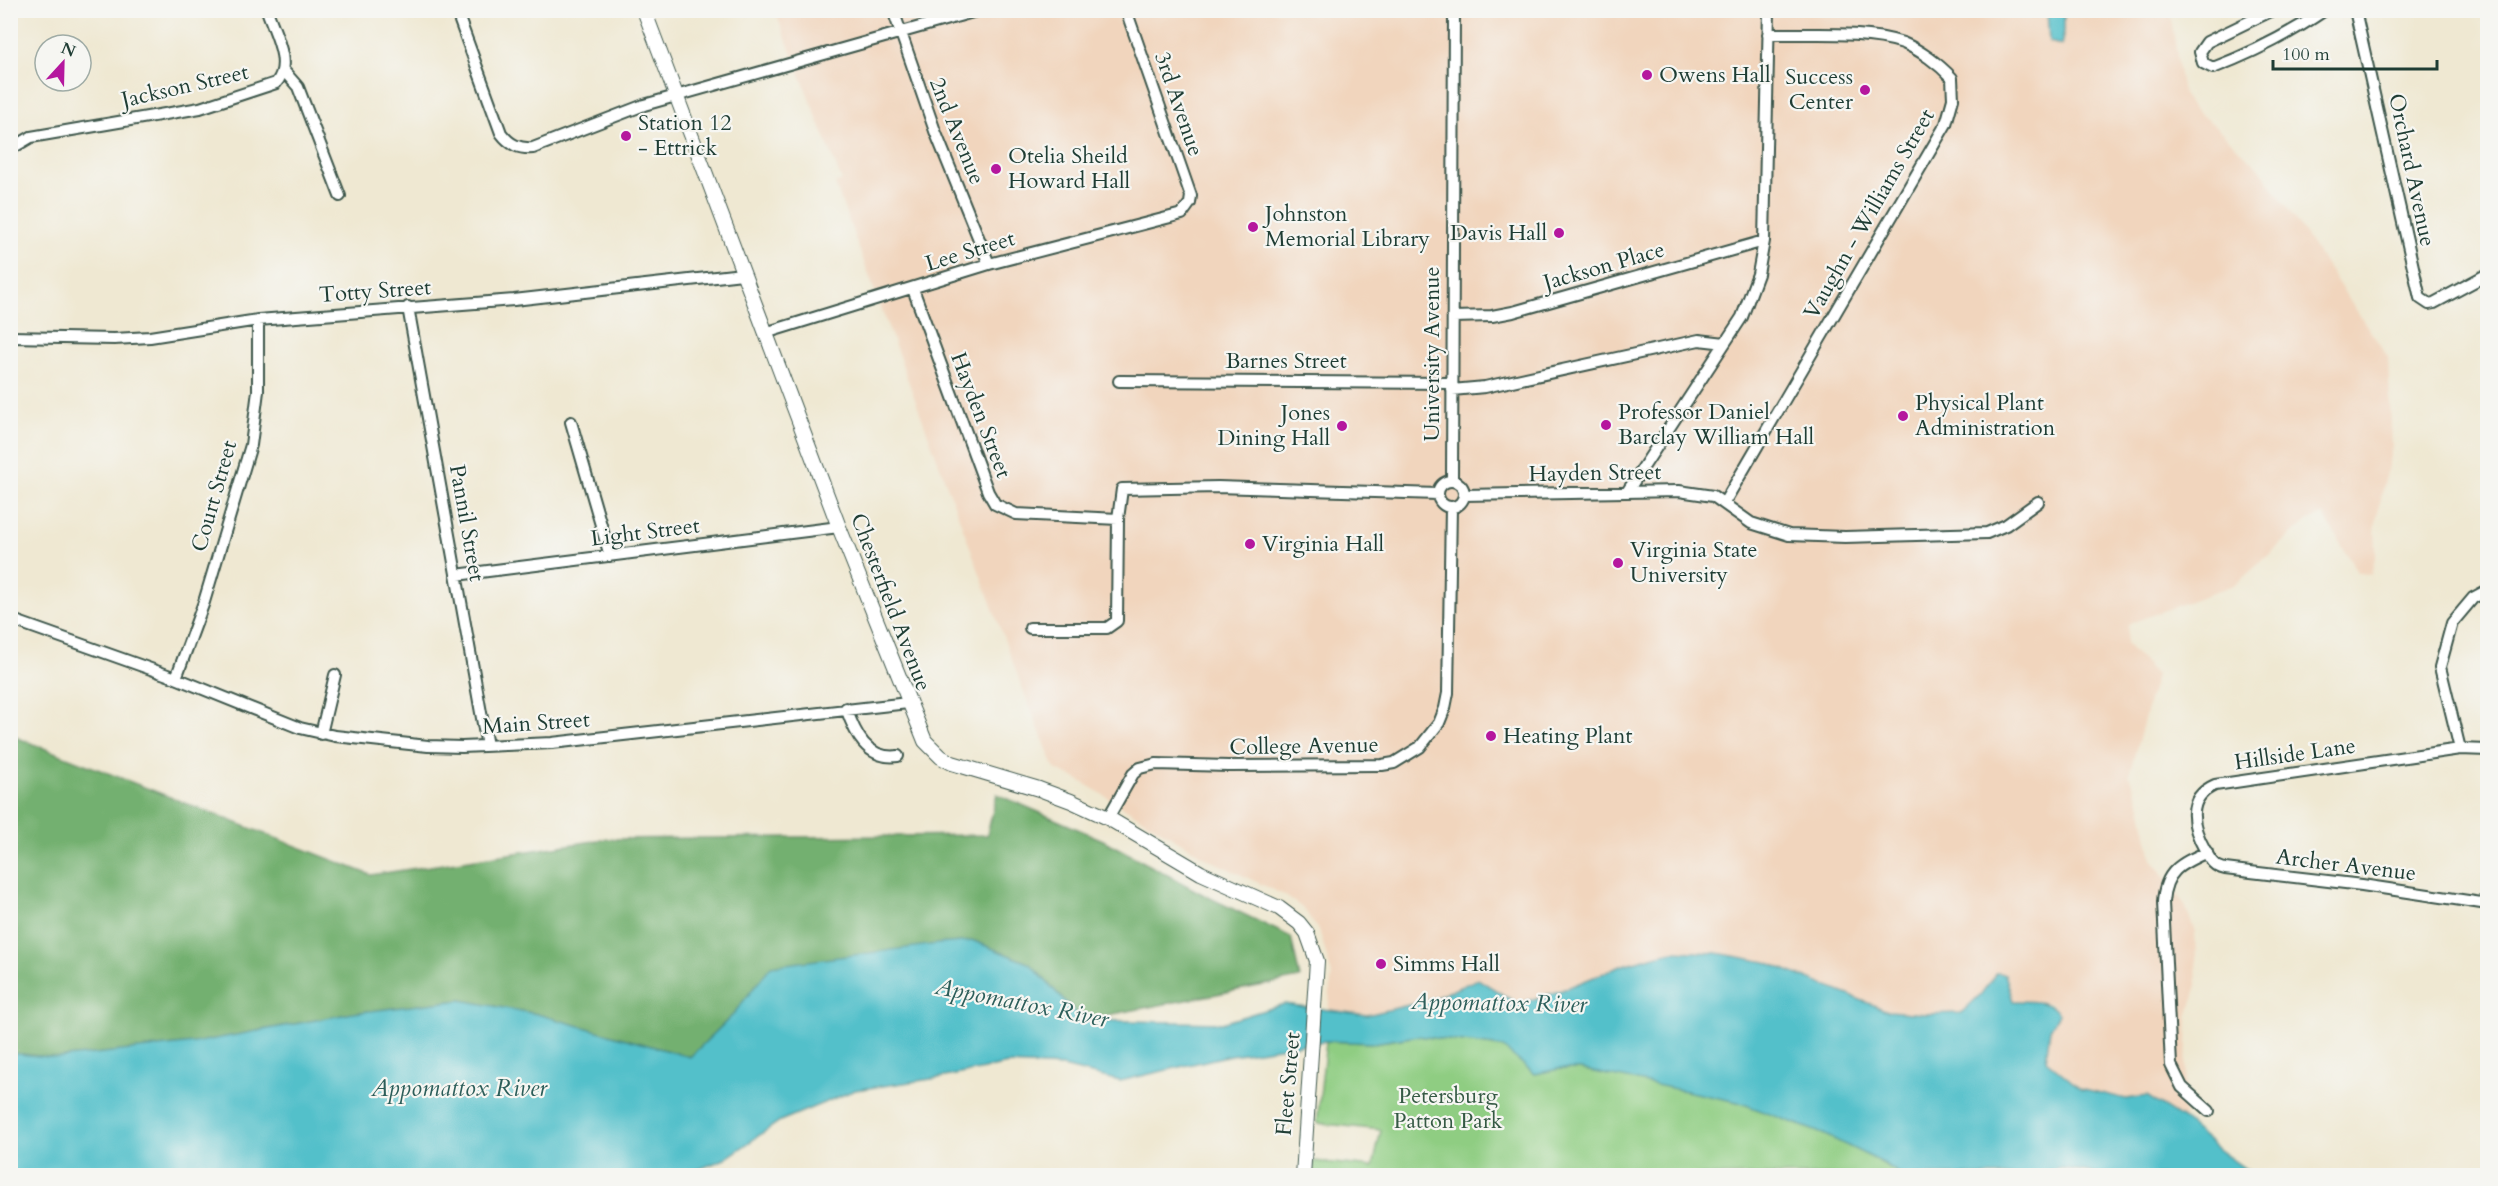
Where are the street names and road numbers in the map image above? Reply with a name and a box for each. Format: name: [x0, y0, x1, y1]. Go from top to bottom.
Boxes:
street label: 3rd Avenue: [1147, 48, 1211, 160]
street label: Jackson Street: [116, 57, 251, 116]
street label: 2nd Avenue: [922, 73, 992, 189]
street label: Orchard Avenue: [2381, 91, 2443, 249]
street label: Vaughn - Williams Street: [1796, 103, 1942, 325]
street label: Lee Street: [922, 223, 1018, 279]
street label: Jackson Place: [1537, 234, 1668, 298]
street label: University Avenue: [1417, 266, 1447, 442]
street label: Totty Street: [318, 272, 432, 310]
street label: Barnes Street: [1225, 346, 1347, 376]
street label: Hayden Street: [943, 348, 1019, 482]
street label: Court Street: [184, 437, 244, 555]
street label: Hayden Street: [1528, 457, 1662, 489]
street label: Pannil Street: [442, 462, 492, 584]
street label: Chesterfield Avenue: [843, 509, 939, 695]
street label: Light Street: [589, 510, 701, 554]
street label: Main Street: [481, 704, 591, 742]
street label: College Avenue: [1229, 730, 1379, 762]
street label: Hillside Lane: [2232, 731, 2358, 777]
street label: Archer Avenue: [2274, 842, 2418, 888]
street label: Fleet Street: [1269, 1031, 1307, 1137]

